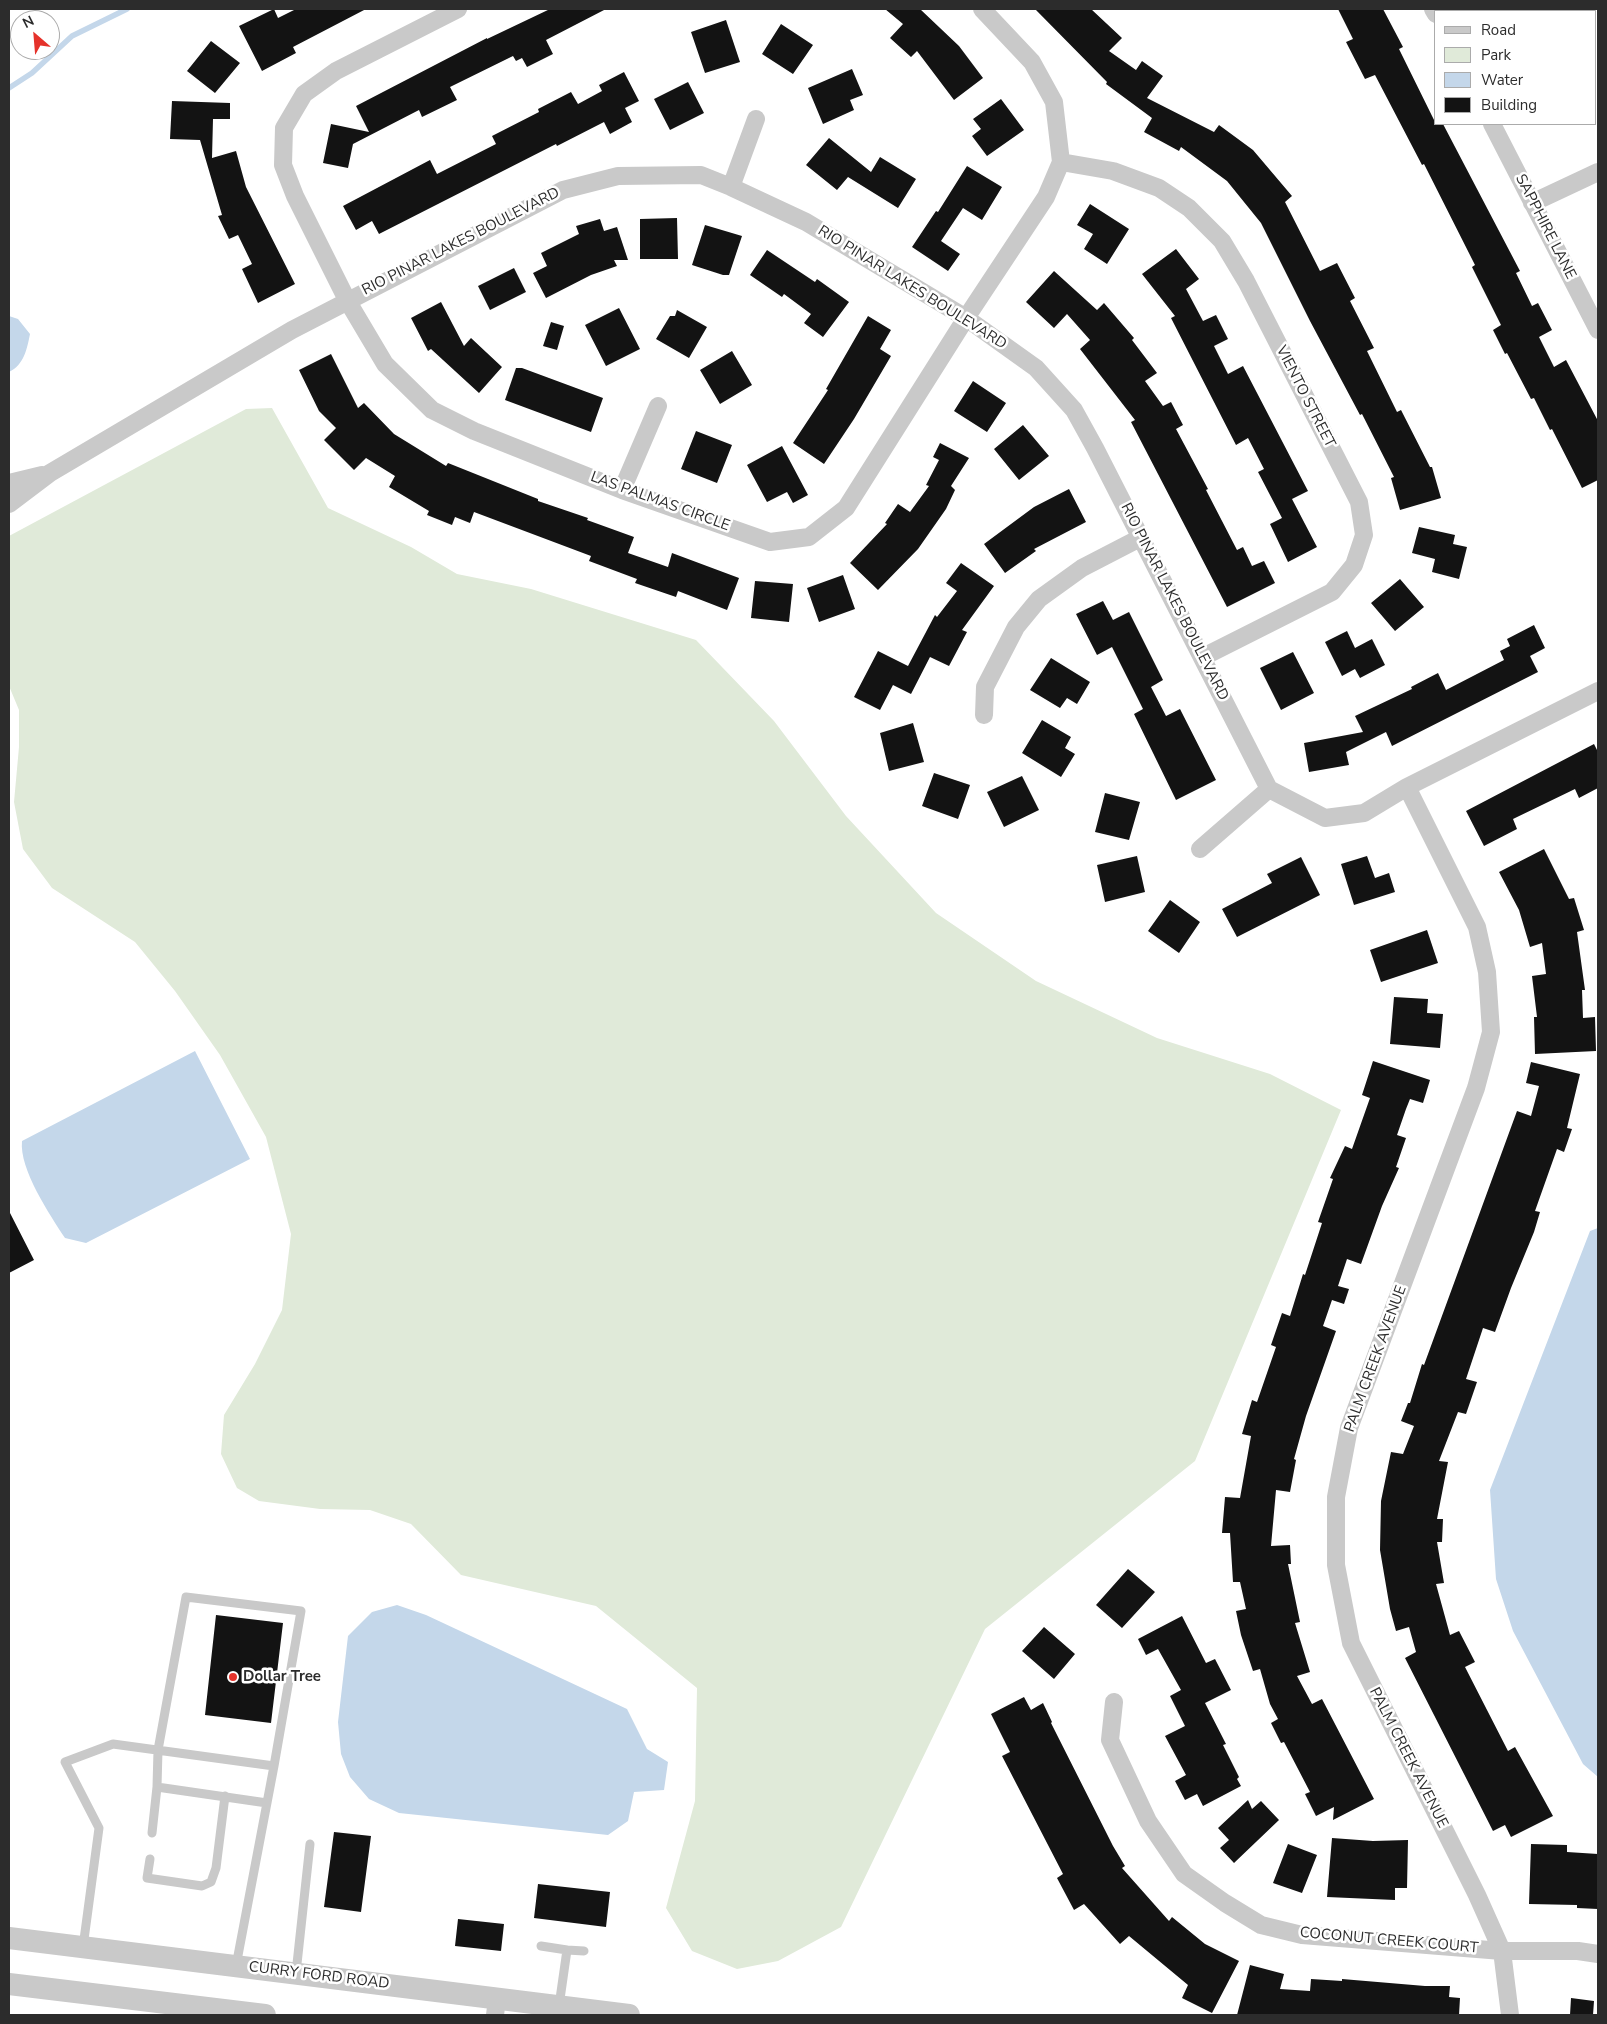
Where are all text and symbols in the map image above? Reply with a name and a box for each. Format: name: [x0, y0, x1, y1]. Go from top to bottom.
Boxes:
north arrow: [10, 10, 60, 60]
legend: [1434, 10, 1597, 125]
text: N: [19, 11, 37, 33]
text: Road: [1481, 20, 1516, 40]
text: Park: [1481, 45, 1511, 65]
text: Water: [1481, 70, 1523, 90]
text: Building: [1481, 95, 1537, 115]
street label: SAPPHIRE LANE: [1511, 171, 1579, 283]
street label: RIO PINAR LAKES BOULEVARD: [359, 184, 563, 300]
street label: RIO PINAR LAKES BOULEVARD: [814, 222, 1010, 354]
street label: VIENTO STREET: [1272, 343, 1338, 451]
street label: LAS PALMAS CIRCLE: [588, 468, 732, 536]
street label: RIO PINAR LAKES BOULEVARD: [1116, 500, 1232, 704]
street label: PALM CREEK AVENUE: [1341, 1283, 1411, 1435]
place label: Dollar Tree: [243, 1668, 321, 1686]
marker: Dollar Tree: [227, 1671, 239, 1683]
street label: PALM CREEK AVENUE: [1365, 1685, 1451, 1831]
street label: COCONUT CREEK COURT: [1299, 1924, 1479, 1958]
street label: CURRY FORD ROAD: [248, 1958, 390, 1994]

